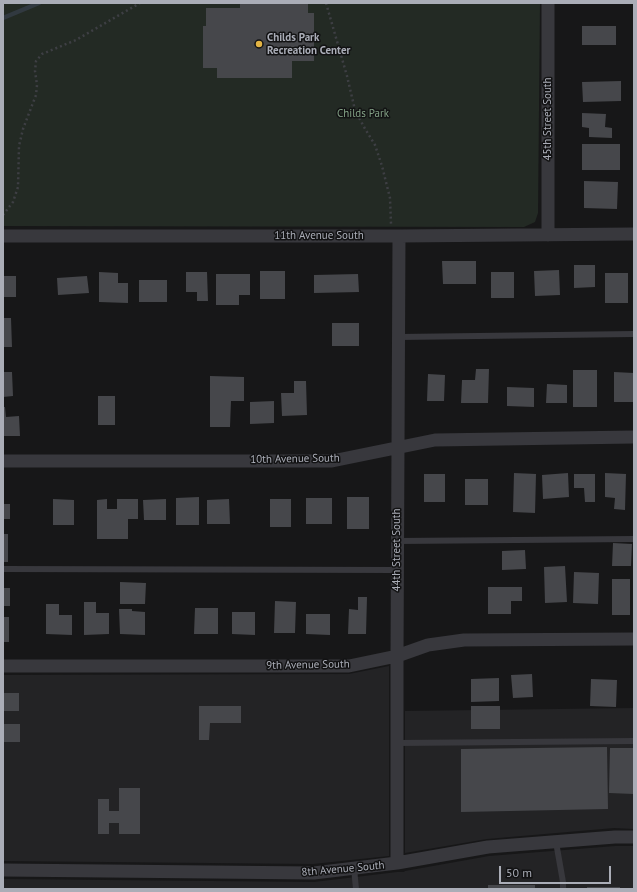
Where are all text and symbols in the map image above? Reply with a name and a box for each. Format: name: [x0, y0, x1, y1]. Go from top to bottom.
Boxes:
place label: Childs Park Recreation Center: [267, 31, 350, 57]
marker: Childs Park Recreation Center: [254, 39, 264, 49]
street label: 45th Street South: [541, 77, 555, 161]
park label: Childs Park: [337, 107, 389, 121]
street label: 11th Avenue South: [274, 229, 364, 243]
street label: 10th Avenue South: [250, 452, 340, 466]
street label: 44th Street South: [390, 508, 404, 592]
street label: 9th Avenue South: [266, 658, 350, 672]
scale bar: [501, 858, 613, 884]
street label: 8th Avenue South: [301, 859, 385, 879]
text: 50 m: [506, 865, 532, 880]

